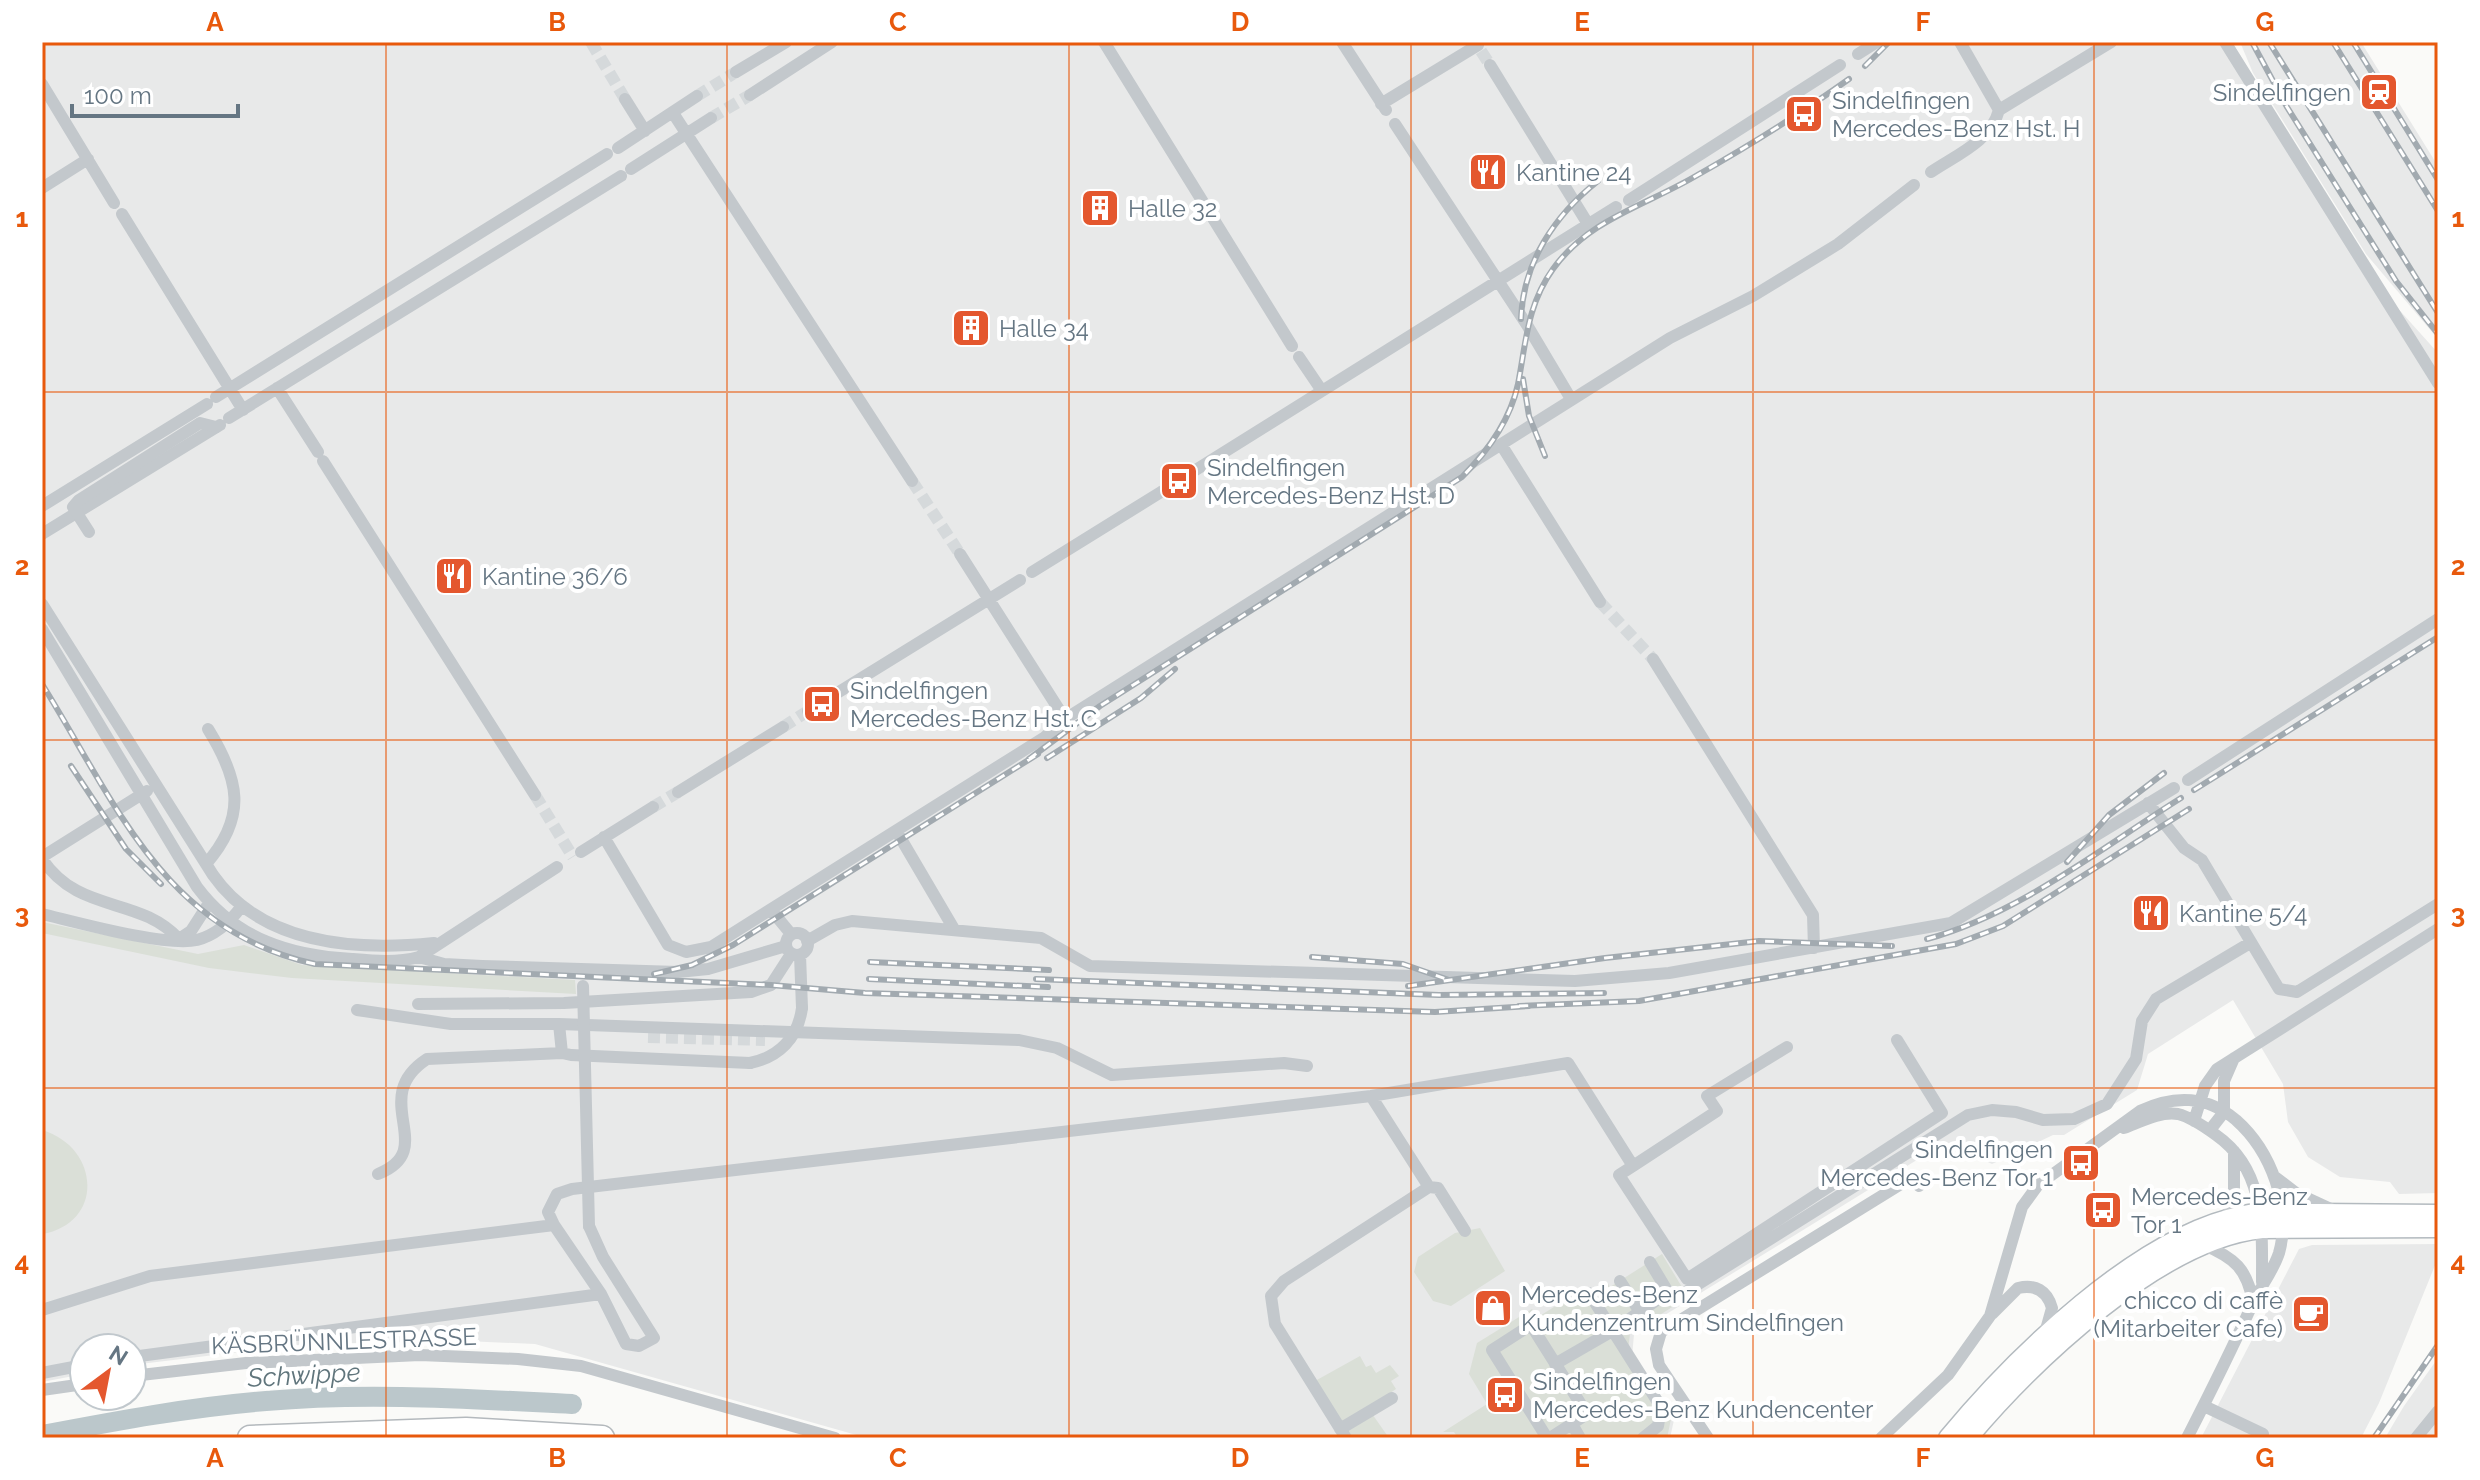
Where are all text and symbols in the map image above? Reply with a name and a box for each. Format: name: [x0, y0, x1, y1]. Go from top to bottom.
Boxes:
text: A: [206, 7, 224, 37]
text: B: [548, 7, 566, 37]
text: C: [889, 7, 907, 37]
text: D: [1231, 7, 1249, 37]
text: E: [1574, 7, 1590, 37]
text: F: [1916, 7, 1931, 37]
text: G: [2256, 7, 2274, 37]
scale bar: [72, 68, 238, 118]
station icon: Sindelfingen: [2358, 71, 2400, 113]
place label: Sindelfingen: [2213, 78, 2351, 107]
text: 100 m: [84, 81, 152, 110]
place label: Sindelfingen Mercedes-Benz Hst. H: [1832, 86, 2080, 143]
bus stop icon: Sindelfingen Mercedes-Benz Hst. H: [1783, 93, 1825, 135]
restaurant icon: Kantine 24: [1467, 151, 1509, 193]
place label: Kantine 24: [1516, 158, 1631, 187]
building icon: Halle 32: [1079, 187, 1121, 229]
place label: Halle 32: [1128, 194, 1217, 223]
text: 1: [16, 203, 29, 233]
text: 1: [2452, 203, 2465, 233]
building icon: Halle 34: [950, 307, 992, 349]
place label: Halle 34: [999, 314, 1089, 343]
place label: Sindelfingen Mercedes-Benz Hst. D: [1207, 453, 1455, 510]
bus stop icon: Sindelfingen Mercedes-Benz Hst. D: [1158, 460, 1200, 502]
text: 2: [15, 551, 29, 581]
text: 2: [2451, 551, 2465, 581]
restaurant icon: Kantine 36/6: [433, 555, 475, 597]
place label: Kantine 36/6: [482, 562, 628, 591]
place label: Sindelfingen Mercedes-Benz Hst. C: [850, 676, 1097, 733]
bus stop icon: Sindelfingen Mercedes-Benz Hst. C: [801, 683, 843, 725]
restaurant icon: Kantine 5/4: [2130, 892, 2172, 934]
text: 3: [15, 899, 29, 929]
place label: Kantine 5/4: [2179, 899, 2307, 928]
text: 3: [2451, 899, 2465, 929]
place label: Sindelfingen Mercedes-Benz Tor 1: [1820, 1135, 2053, 1192]
bus stop icon: Sindelfingen Mercedes-Benz Tor 1: [2060, 1142, 2102, 1184]
place label: Mercedes-Benz Tor 1: [2131, 1182, 2308, 1239]
bus stop icon: Mercedes-Benz Tor 1: [2082, 1189, 2124, 1231]
text: 4: [15, 1247, 29, 1277]
text: 4: [2451, 1247, 2465, 1277]
place label: Mercedes-Benz Kundenzentrum Sindelfingen: [1521, 1280, 1844, 1337]
place label: chicco di caffè (Mitarbeiter Cafe): [2094, 1286, 2283, 1343]
shop icon: Mercedes-Benz Kundenzentrum Sindelfingen: [1472, 1287, 1514, 1329]
cafe icon: chicco di caffè (Mitarbeiter Cafe): [2290, 1293, 2332, 1335]
street label: KÄSBRÜNNLESTRASSE: [211, 1322, 477, 1360]
north arrow: [68, 1332, 148, 1412]
text: N: [105, 1340, 133, 1371]
water label: Schwippe: [246, 1357, 361, 1393]
place label: Sindelfingen Mercedes-Benz Kundencenter: [1533, 1367, 1874, 1424]
bus stop icon: Sindelfingen Mercedes-Benz Kundencenter: [1484, 1374, 1526, 1416]
text: A: [206, 1443, 224, 1473]
text: B: [548, 1443, 566, 1473]
text: C: [889, 1443, 907, 1473]
text: D: [1231, 1443, 1249, 1473]
text: E: [1574, 1443, 1590, 1473]
text: F: [1916, 1443, 1931, 1473]
text: G: [2256, 1443, 2274, 1473]

